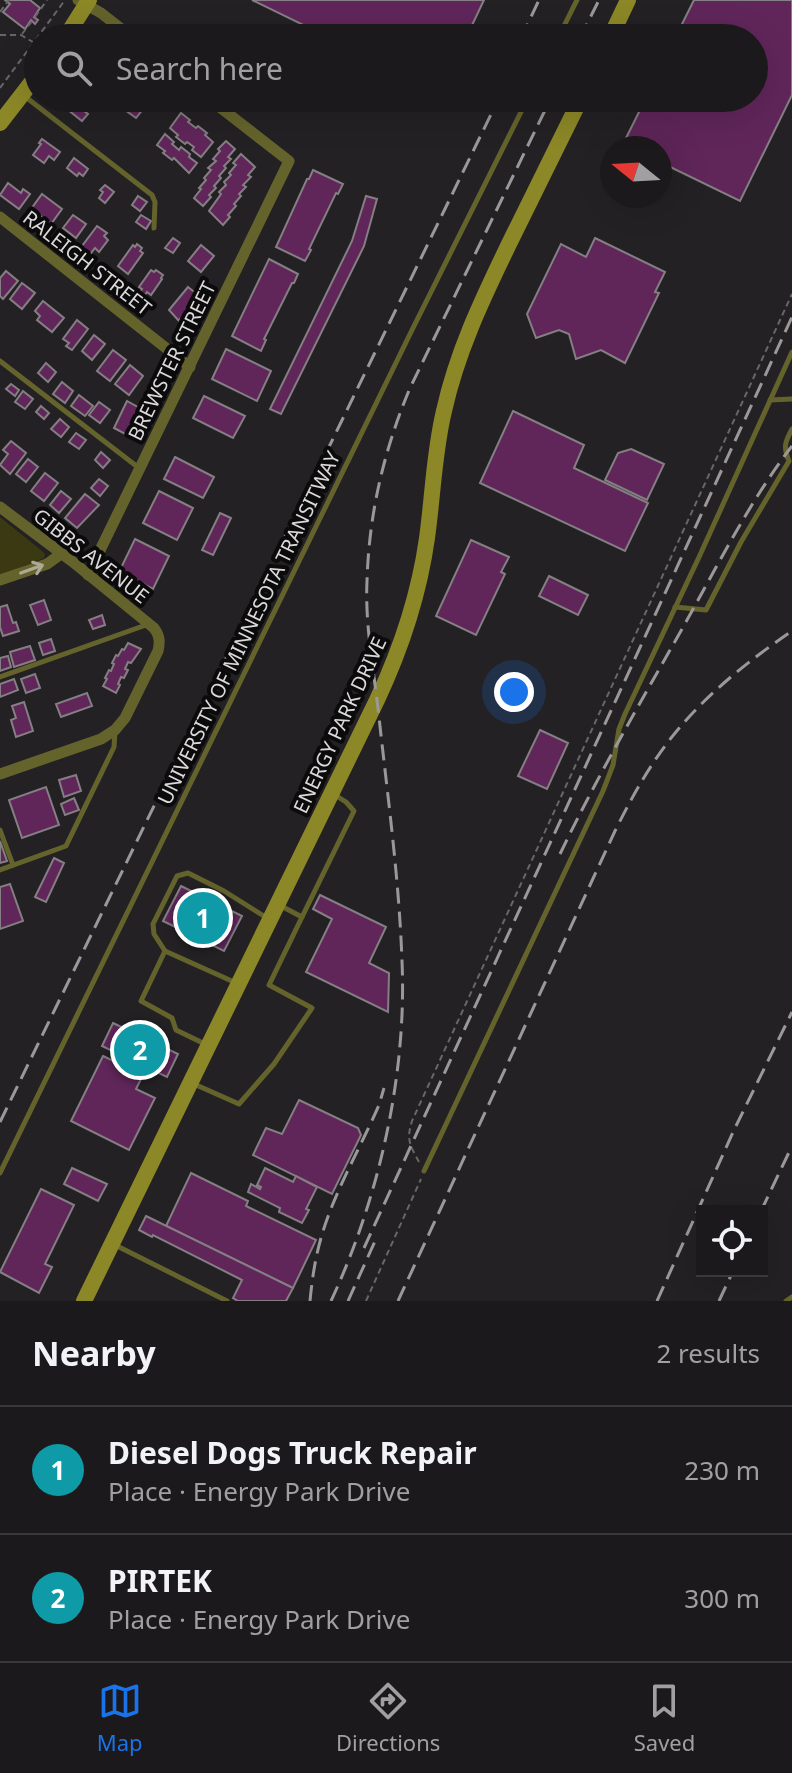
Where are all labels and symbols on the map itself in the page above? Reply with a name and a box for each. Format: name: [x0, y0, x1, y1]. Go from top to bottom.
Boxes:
north arrow: [600, 136, 672, 208]
street label: RALEIGH STREET: [17, 204, 157, 321]
street label: BREWSTER STREET: [121, 277, 222, 445]
street label: UNIVERSITY OF MINNESOTA TRANSITWAY: [151, 446, 346, 809]
street label: GIBBS AVENUE: [28, 502, 155, 609]
one-way arrow: [19, 561, 44, 575]
street label: ENERGY PARK DRIVE: [287, 632, 392, 817]
your location: [494, 672, 534, 712]
pin: 1: [177, 888, 229, 948]
pin: 2: [114, 1020, 166, 1080]

